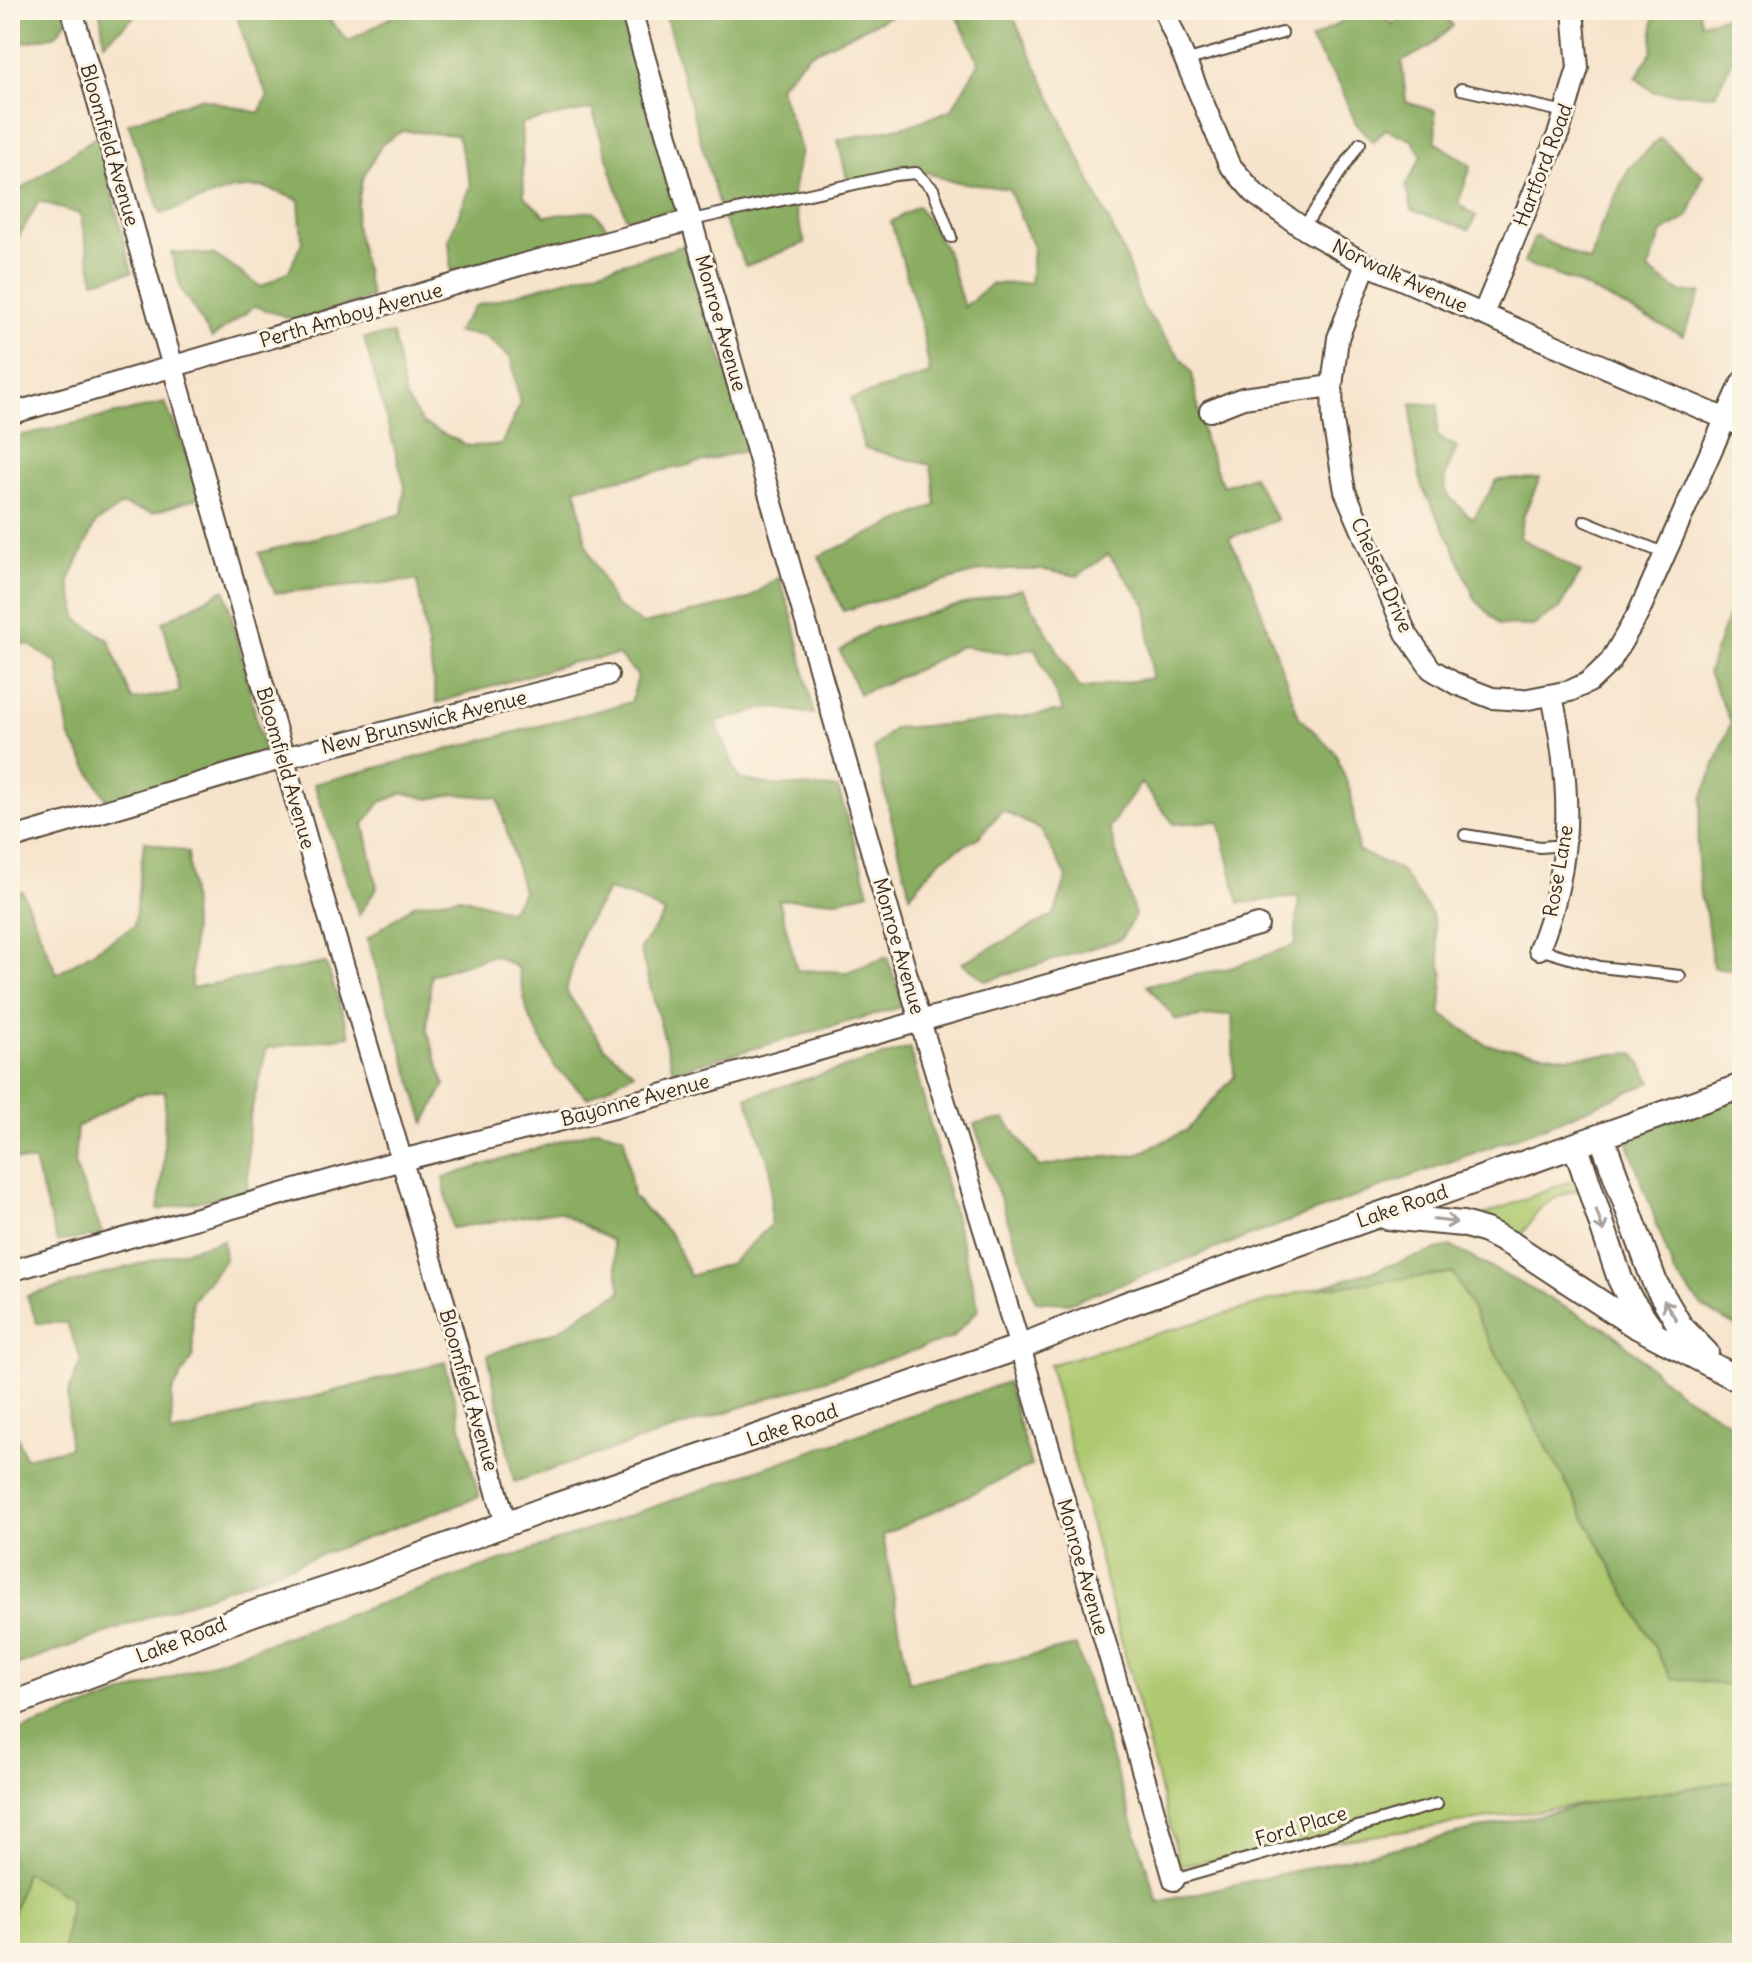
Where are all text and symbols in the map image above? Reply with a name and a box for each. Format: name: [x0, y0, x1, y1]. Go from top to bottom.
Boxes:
street label: Bloomfield Avenue: [75, 61, 146, 229]
street label: Hartford Road: [1508, 100, 1578, 230]
street label: Norwalk Avenue: [1328, 233, 1472, 318]
street label: Monroe Avenue: [690, 252, 753, 394]
street label: Perth Amboy Avenue: [257, 276, 445, 353]
street label: Chelsea Drive: [1346, 513, 1419, 636]
street label: Bloomfield Avenue: [251, 684, 322, 852]
street label: New Brunswick Avenue: [319, 684, 529, 759]
street label: Rose Lane: [1537, 823, 1578, 919]
street label: Monroe Avenue: [868, 875, 931, 1017]
street label: Bayonne Avenue: [558, 1068, 712, 1131]
street label: Lake Road: [1353, 1178, 1451, 1233]
one-way arrow: [1594, 1208, 1609, 1233]
one-way arrow: [1431, 1214, 1458, 1229]
one-way arrow: [1661, 1299, 1677, 1322]
street label: Bloomfield Avenue: [434, 1306, 505, 1474]
street label: Lake Road: [743, 1397, 841, 1452]
street label: Monroe Avenue: [1052, 1496, 1115, 1638]
street label: Lake Road: [132, 1611, 230, 1668]
street label: Ford Place: [1252, 1800, 1350, 1851]

